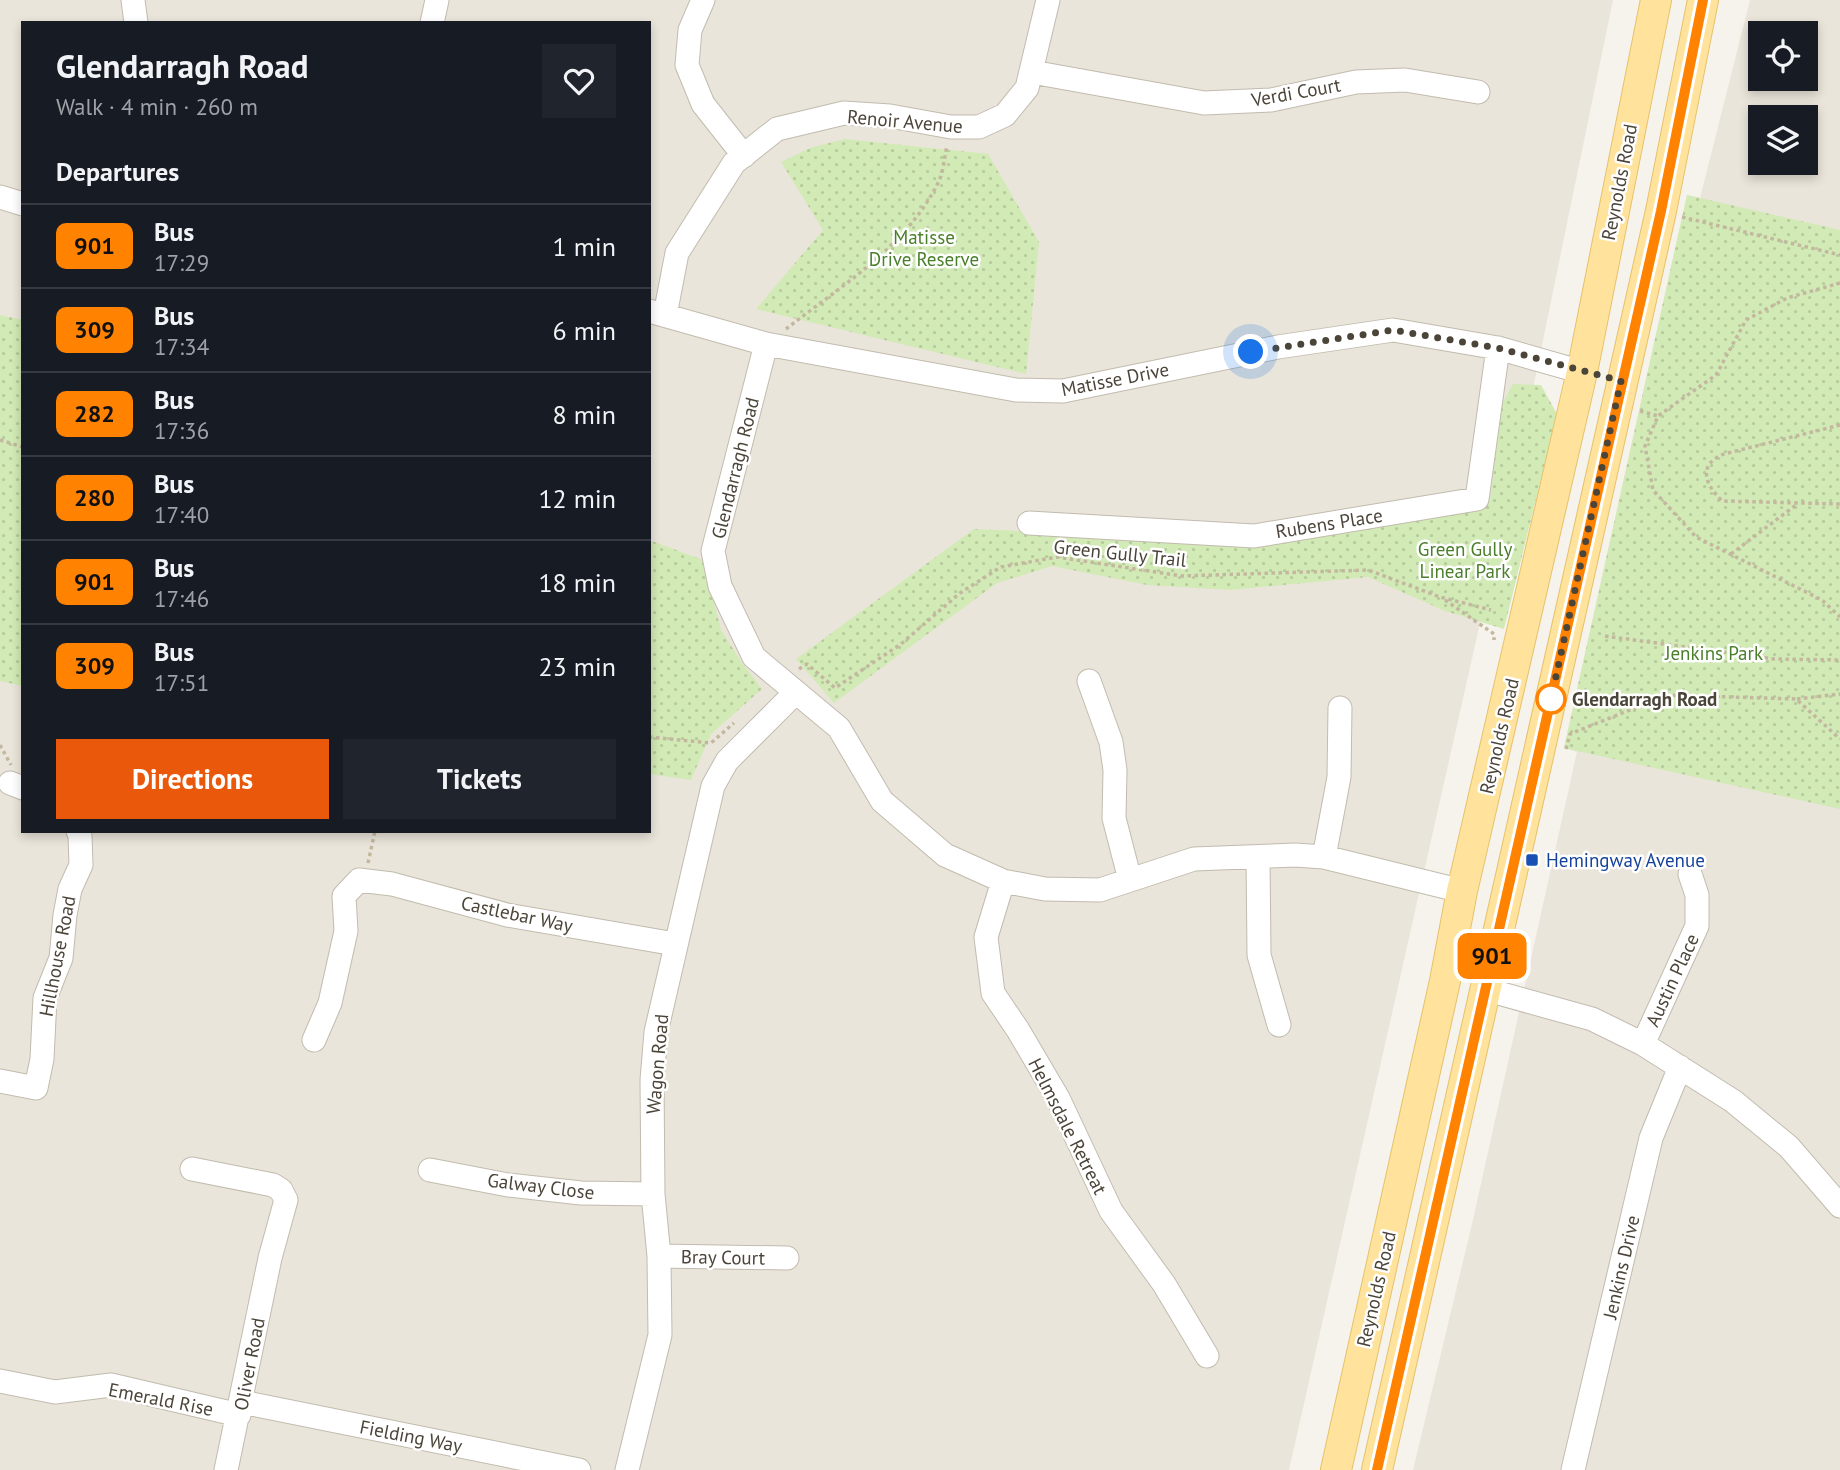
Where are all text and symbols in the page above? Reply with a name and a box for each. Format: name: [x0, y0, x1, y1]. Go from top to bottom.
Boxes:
map controls: [1748, 21, 1818, 175]
button: locate: [1748, 21, 1818, 91]
text: Glendarragh Road: [56, 44, 308, 87]
button: heart: [542, 44, 616, 118]
street label: Verdi Court: [1248, 72, 1343, 112]
text: Walk · 4 min · 260 m: [56, 92, 258, 121]
street label: Renoir Avenue: [846, 104, 964, 138]
button: layers: [1748, 105, 1818, 175]
street label: Reynolds Road: [1596, 122, 1642, 242]
text: Departures: [56, 155, 179, 188]
text: Bus: [154, 215, 194, 248]
park label: Matisse Drive Reserve: [869, 225, 979, 271]
text: 901: [74, 230, 115, 261]
text: 1 min: [553, 230, 616, 263]
text: 17:29: [154, 248, 209, 277]
text: Bus: [154, 299, 194, 332]
text: 309: [74, 314, 115, 345]
text: 6 min: [553, 314, 616, 347]
text: 17:34: [154, 332, 209, 361]
your location: [1233, 334, 1268, 369]
street label: Matisse Drive: [1059, 357, 1171, 401]
text: Bus: [154, 383, 194, 416]
street label: Glendarragh Road: [706, 395, 764, 541]
text: 282: [74, 398, 115, 429]
text: 8 min: [553, 398, 616, 431]
text: 17:36: [154, 416, 209, 445]
text: Bus: [154, 467, 194, 500]
text: 280: [74, 482, 115, 513]
text: 12 min: [538, 482, 616, 515]
text: 17:40: [154, 500, 209, 529]
street label: Rubens Place: [1274, 503, 1384, 543]
street label: Green Gully Trail: [1052, 534, 1188, 572]
park label: Green Gully Linear Park: [1418, 537, 1512, 583]
text: Bus: [154, 551, 194, 584]
text: 901: [74, 566, 115, 597]
text: 18 min: [538, 566, 616, 599]
text: 17:46: [154, 584, 209, 613]
text: Bus: [154, 635, 194, 668]
park label: Jenkins Park: [1664, 641, 1763, 665]
text: 309: [74, 650, 115, 681]
text: 23 min: [538, 650, 616, 683]
text: 17:51: [154, 668, 209, 697]
street label: Reynolds Road: [1474, 676, 1524, 796]
marker: Glendarragh Road: [1536, 684, 1566, 714]
place label: Glendarragh Road: [1572, 687, 1717, 711]
button: Directions: [56, 739, 329, 819]
button: Tickets: [343, 739, 616, 819]
place label: Hemingway Avenue: [1546, 848, 1705, 872]
marker: Hemingway Avenue: [1524, 852, 1540, 868]
street label: Castlebar Way: [459, 890, 575, 938]
street label: Hillhouse Road: [34, 893, 80, 1019]
street label: Austin Place: [1640, 930, 1704, 1030]
line badge: 901: [1452, 933, 1532, 979]
text: 901: [1472, 940, 1512, 971]
street label: Wagon Road: [641, 1013, 673, 1115]
street label: Helmsdale Retreat: [1023, 1054, 1113, 1199]
street label: Galway Close: [486, 1168, 596, 1204]
street label: Jenkins Drive: [1597, 1213, 1645, 1322]
street label: Reynolds Road: [1351, 1229, 1401, 1349]
street label: Bray Court: [681, 1244, 766, 1270]
street label: Oliver Road: [228, 1316, 270, 1412]
street label: Emerald Rise: [107, 1377, 215, 1421]
street label: Fielding Way: [358, 1414, 464, 1458]

